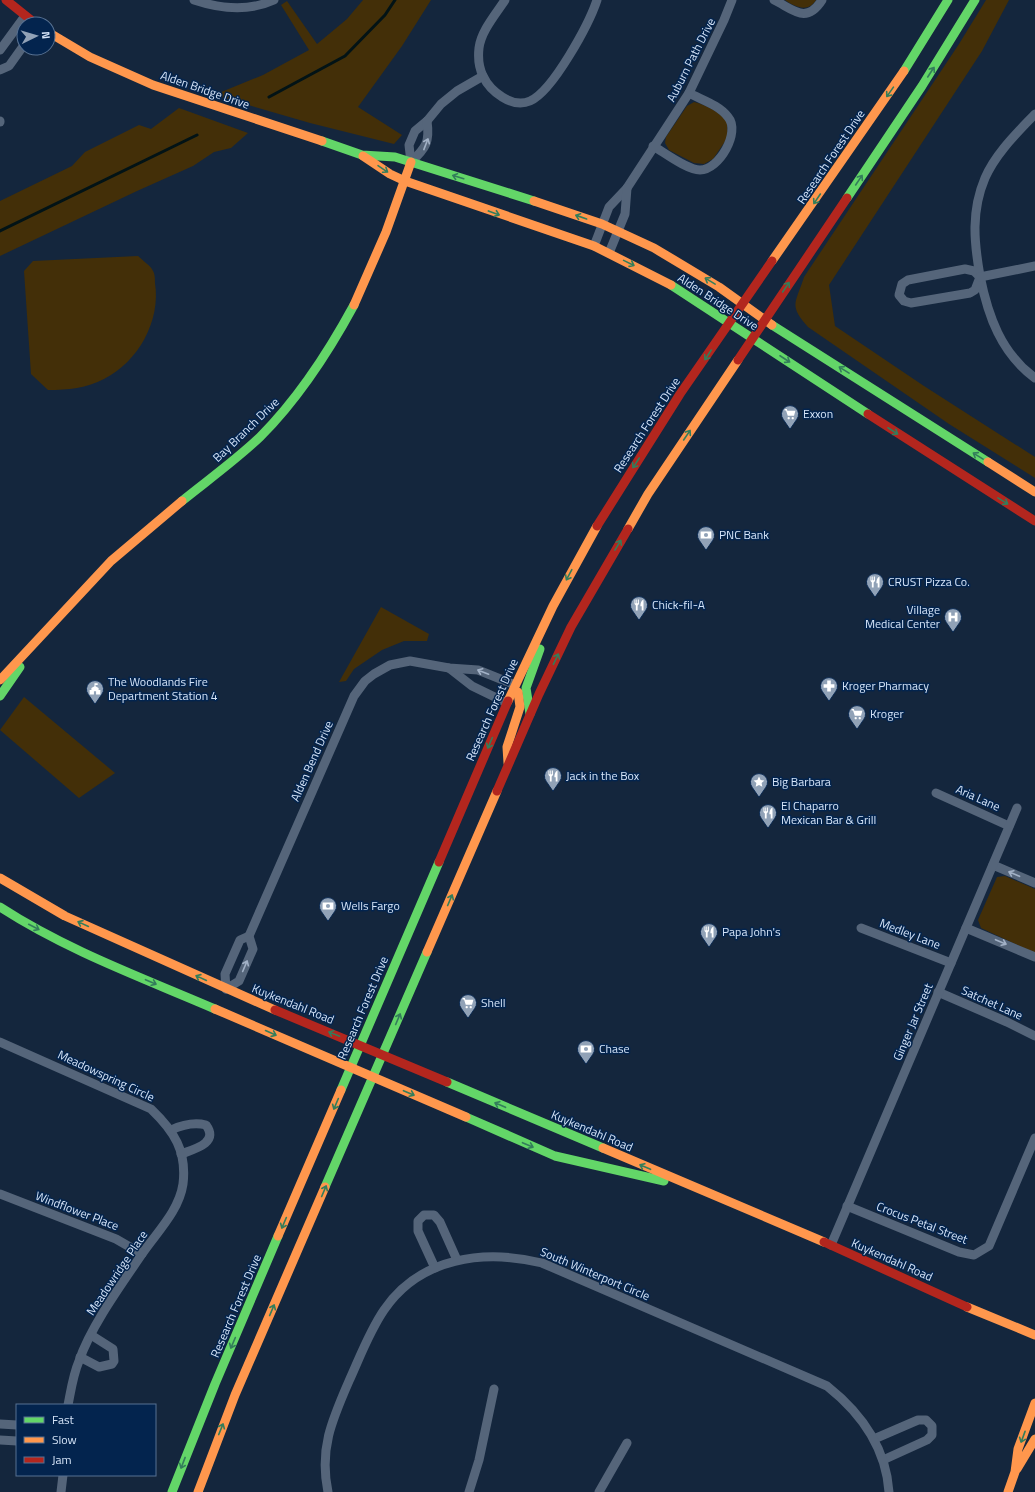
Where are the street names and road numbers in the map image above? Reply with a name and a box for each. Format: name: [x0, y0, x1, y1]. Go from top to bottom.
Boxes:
street label: Auburn Path Drive: [661, 14, 720, 105]
street label: Alden Bridge Drive: [158, 65, 252, 114]
street label: Research Forest Drive: [792, 106, 869, 208]
street label: Alden Bridge Drive: [674, 268, 762, 335]
street label: Research Forest Drive: [609, 373, 685, 476]
street label: Bay Branch Drive: [208, 393, 283, 466]
street label: Research Forest Drive: [460, 655, 523, 764]
street label: Alden Bend Drive: [285, 717, 338, 804]
street label: Aria Lane: [953, 779, 1003, 816]
street label: Medley Lane: [877, 913, 943, 954]
street label: Research Forest Drive: [332, 953, 393, 1062]
street label: Kuykendahl Road: [249, 978, 337, 1029]
street label: Ginger Jar Street: [888, 979, 938, 1064]
street label: Satchet Lane: [958, 981, 1026, 1025]
street label: Meadowspring Circle: [55, 1045, 158, 1106]
street label: Kuykendahl Road: [548, 1105, 636, 1156]
street label: Windflower Place: [33, 1186, 122, 1235]
street label: Crocus Petal Street: [874, 1196, 971, 1249]
street label: Meadowridge Place: [81, 1226, 152, 1319]
street label: Kuykendahl Road: [849, 1233, 936, 1286]
street label: South Winterport Circle: [537, 1242, 653, 1305]
street label: Research Forest Drive: [205, 1251, 266, 1360]

